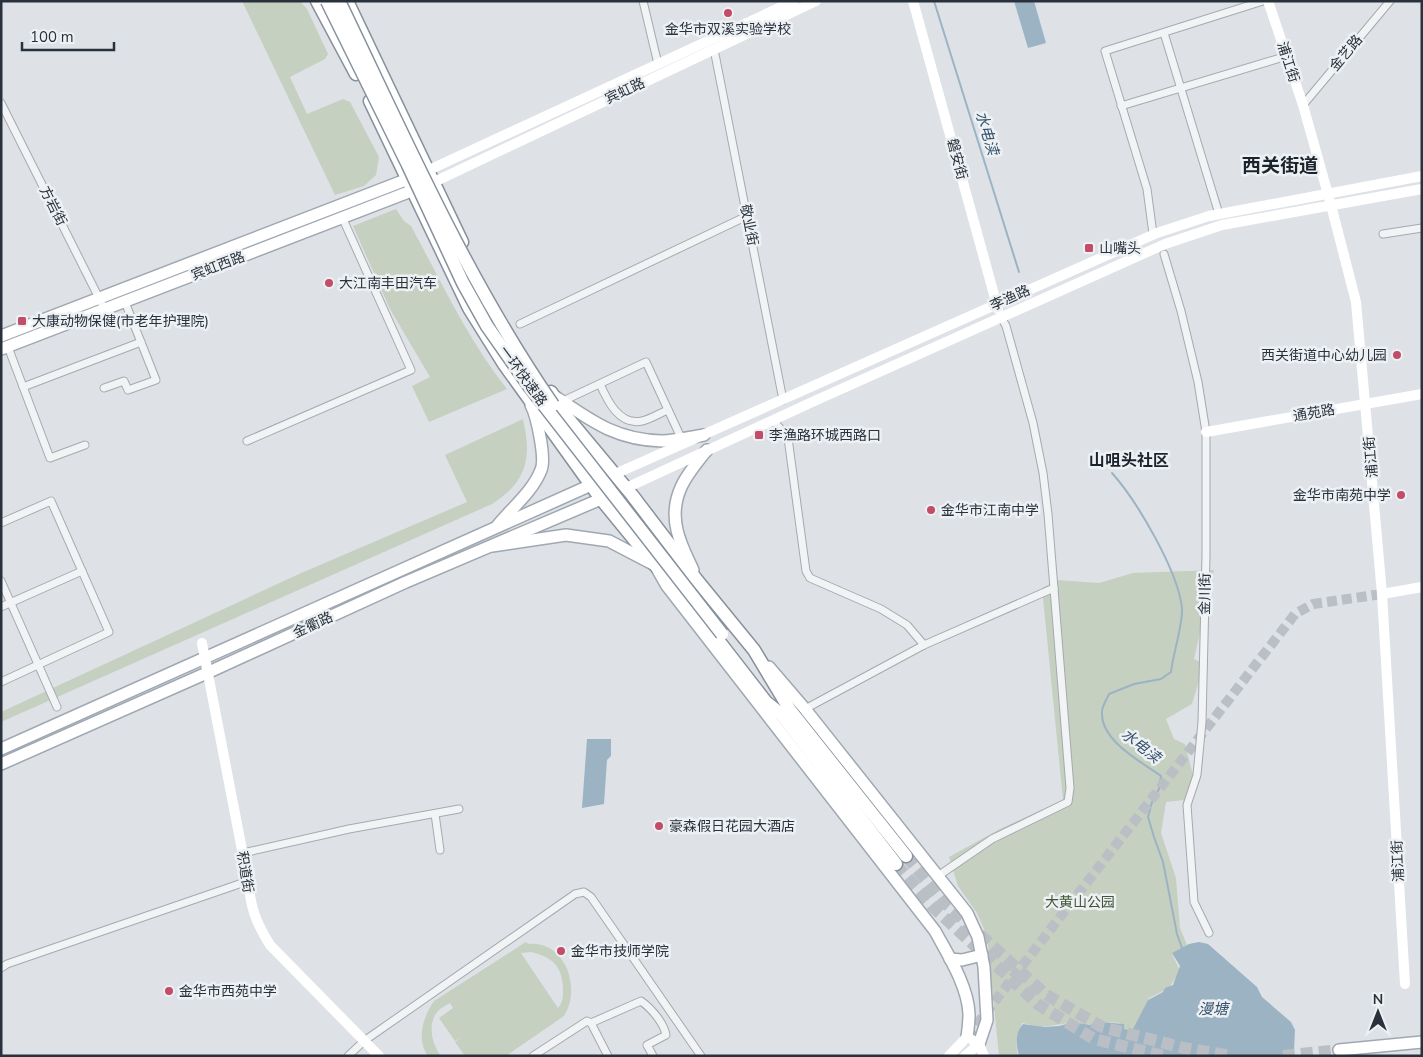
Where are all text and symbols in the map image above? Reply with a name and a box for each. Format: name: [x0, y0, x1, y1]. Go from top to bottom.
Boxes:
marker: 金华市双溪实验学校: [722, 7, 734, 19]
scale bar: [22, 20, 115, 52]
place label: 金华市双溪实验学校: [665, 20, 791, 39]
text: 100 m: [30, 27, 74, 47]
street label: 金艺路: [1325, 31, 1367, 75]
street label: 浦江街: [1272, 39, 1304, 85]
street label: 宾虹路: [602, 74, 648, 108]
water label: 水电渎: [971, 109, 1004, 159]
street label: 磐安街: [942, 136, 972, 182]
district label: 西关街道: [1242, 153, 1318, 179]
street label: 方岩街: [35, 183, 71, 229]
street label: 敬业街: [736, 203, 762, 247]
place label: 山嘴头: [1099, 239, 1141, 258]
marker: 山嘴头: [1083, 242, 1095, 254]
street label: 宾虹西路: [188, 247, 248, 285]
place label: 大江南丰田汽车: [339, 274, 437, 293]
marker: 大江南丰田汽车: [323, 277, 335, 289]
street label: 李渔路: [987, 281, 1033, 315]
place label: 大康动物保健(市老年护理院): [32, 312, 209, 331]
marker: 大康动物保健(市老年护理院): [16, 315, 28, 327]
street label: 一环快速路: [495, 342, 551, 410]
place label: 西关街道中心幼儿园: [1261, 346, 1387, 365]
marker: 西关街道中心幼儿园: [1391, 349, 1403, 361]
street label: 通苑路: [1292, 400, 1336, 426]
place label: 李渔路环城西路口: [769, 426, 881, 445]
marker: 李渔路环城西路口: [753, 429, 765, 441]
street label: 浦江街: [1360, 435, 1382, 479]
district label: 山咀头社区: [1089, 450, 1169, 472]
place label: 金华市南苑中学: [1293, 486, 1391, 505]
marker: 金华市南苑中学: [1395, 489, 1407, 501]
place label: 金华市江南中学: [941, 501, 1039, 520]
marker: 金华市江南中学: [925, 504, 937, 516]
street label: 金川街: [1195, 573, 1215, 615]
street label: 金衢路: [290, 608, 336, 642]
water label: 水电渎: [1117, 724, 1166, 769]
place label: 豪森假日花园大酒店: [669, 817, 795, 836]
marker: 豪森假日花园大酒店: [653, 820, 665, 832]
street label: 浦江街: [1387, 840, 1409, 882]
street label: 积道街: [232, 850, 258, 894]
park label: 大黄山公园: [1045, 893, 1115, 912]
place label: 金华市技师学院: [571, 942, 669, 961]
marker: 金华市技师学院: [555, 945, 567, 957]
place label: 金华市西苑中学: [179, 982, 277, 1001]
marker: 金华市西苑中学: [163, 985, 175, 997]
north arrow: [1353, 987, 1403, 1037]
text: N: [1373, 990, 1383, 1009]
water label: 漫塘: [1198, 999, 1231, 1019]

